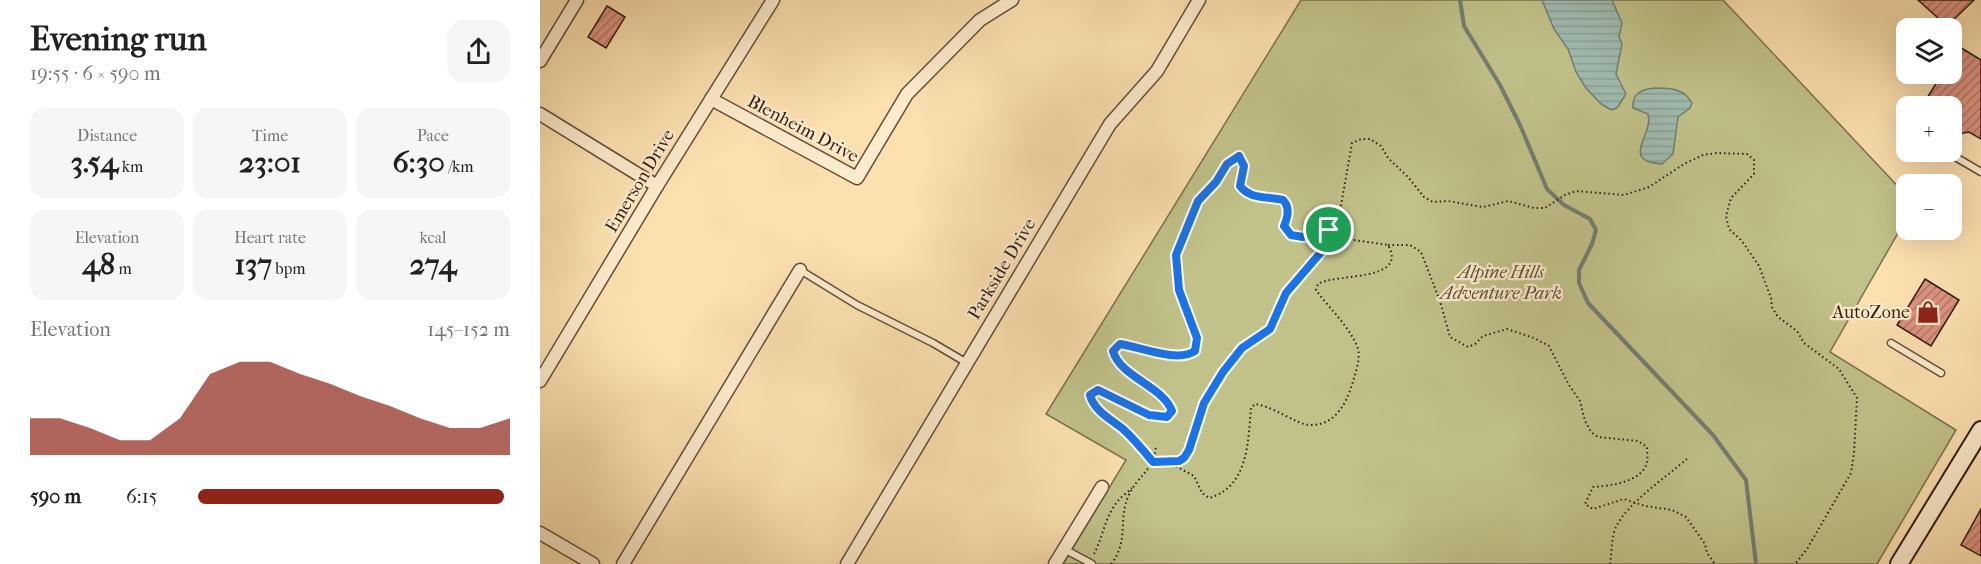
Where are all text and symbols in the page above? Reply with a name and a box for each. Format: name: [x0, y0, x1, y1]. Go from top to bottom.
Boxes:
map controls: [1896, 18, 1962, 240]
button: layers: [1896, 18, 1962, 84]
text: Evening run: [30, 20, 207, 59]
button: share: [447, 20, 510, 83]
text: 19:55 · 6 × 590 m: [30, 62, 161, 85]
street label: Blenheim Drive: [744, 91, 862, 167]
button: +: [1896, 96, 1962, 162]
text: Distance: [77, 126, 137, 145]
text: Time: [252, 126, 288, 145]
text: Pace: [417, 126, 449, 145]
street label: Emerson Drive: [601, 126, 679, 236]
text: 3.54: [71, 145, 118, 180]
text: 23:01: [239, 145, 301, 180]
text: 6:30: [392, 145, 445, 180]
text: km: [118, 157, 143, 176]
text: /km: [445, 157, 474, 176]
button: −: [1896, 174, 1962, 240]
pin: [1303, 204, 1354, 255]
icon: arrive: [1312, 213, 1345, 246]
street label: Parkside Drive: [964, 215, 1040, 323]
text: Elevation: [75, 228, 139, 247]
text: Heart rate: [234, 228, 306, 247]
text: kcal: [420, 228, 446, 247]
text: 48: [82, 247, 115, 282]
text: 137: [234, 247, 272, 282]
text: 274: [410, 247, 456, 282]
text: m: [115, 259, 132, 278]
text: bpm: [272, 259, 306, 278]
park label: Alpine Hills Adventure Park: [1438, 262, 1562, 304]
shop icon: AutoZone: [1915, 299, 1941, 325]
place label: AutoZone: [1832, 302, 1910, 323]
text: Elevation: [30, 318, 111, 341]
text: 145–152 m: [427, 318, 510, 341]
text: 590 m: [30, 485, 81, 508]
text: 6:15: [126, 485, 157, 508]

